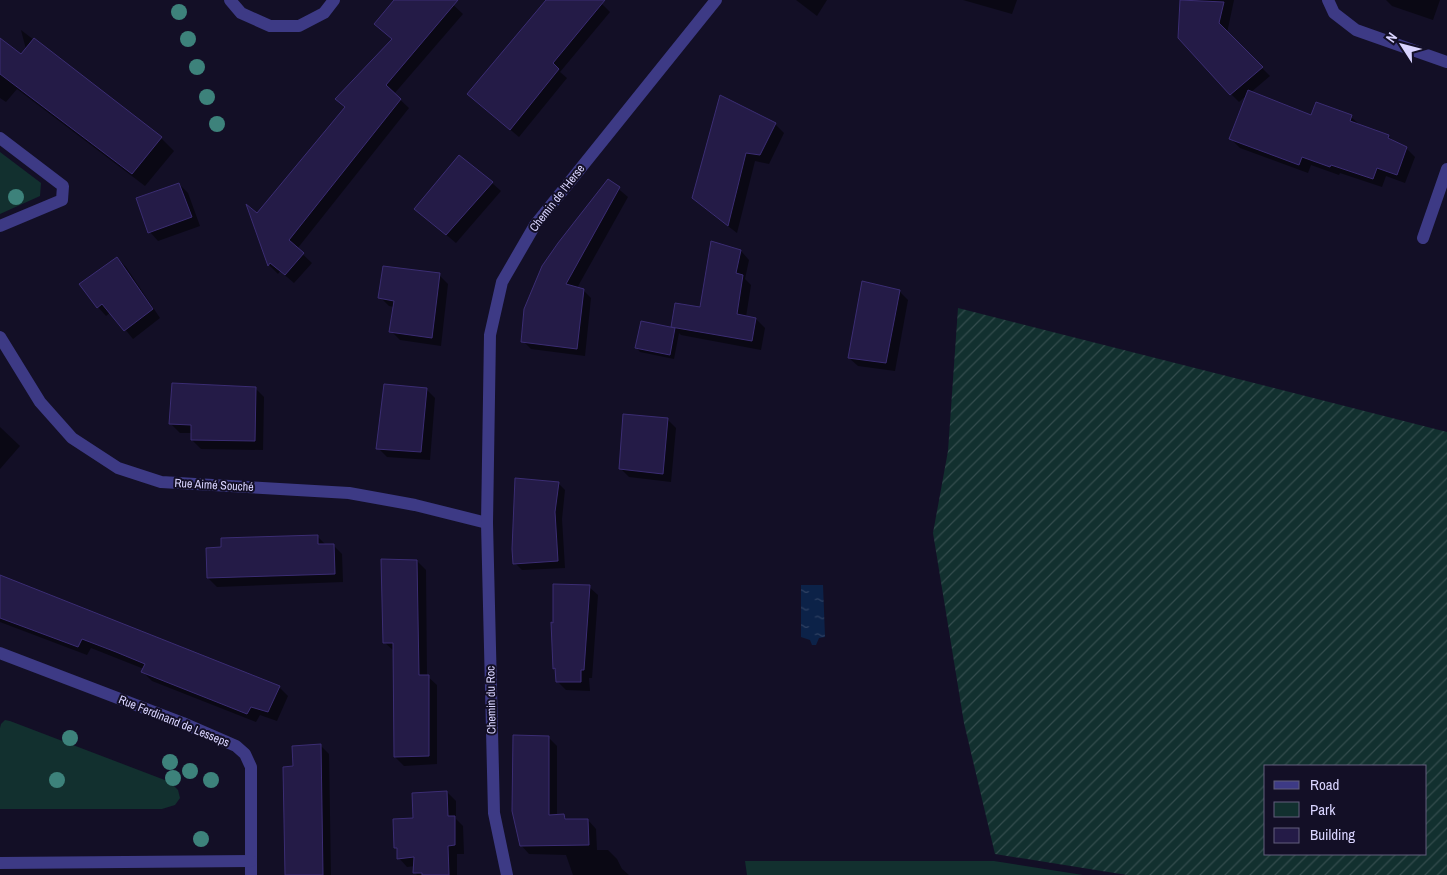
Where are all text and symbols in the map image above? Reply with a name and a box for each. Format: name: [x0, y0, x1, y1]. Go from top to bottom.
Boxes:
north arrow: [1377, 20, 1427, 70]
text: N: [1382, 29, 1401, 46]
street label: Chemin de l'Herse: [526, 161, 588, 235]
street label: Rue Aimé Souché: [174, 475, 254, 495]
street label: Chemin du Roc: [482, 666, 500, 734]
street label: Rue Ferdinand de Lesseps: [116, 691, 232, 751]
legend: [1264, 765, 1427, 855]
text: Road: [1310, 774, 1339, 795]
text: Park: [1310, 799, 1336, 820]
text: Building: [1310, 824, 1355, 845]

